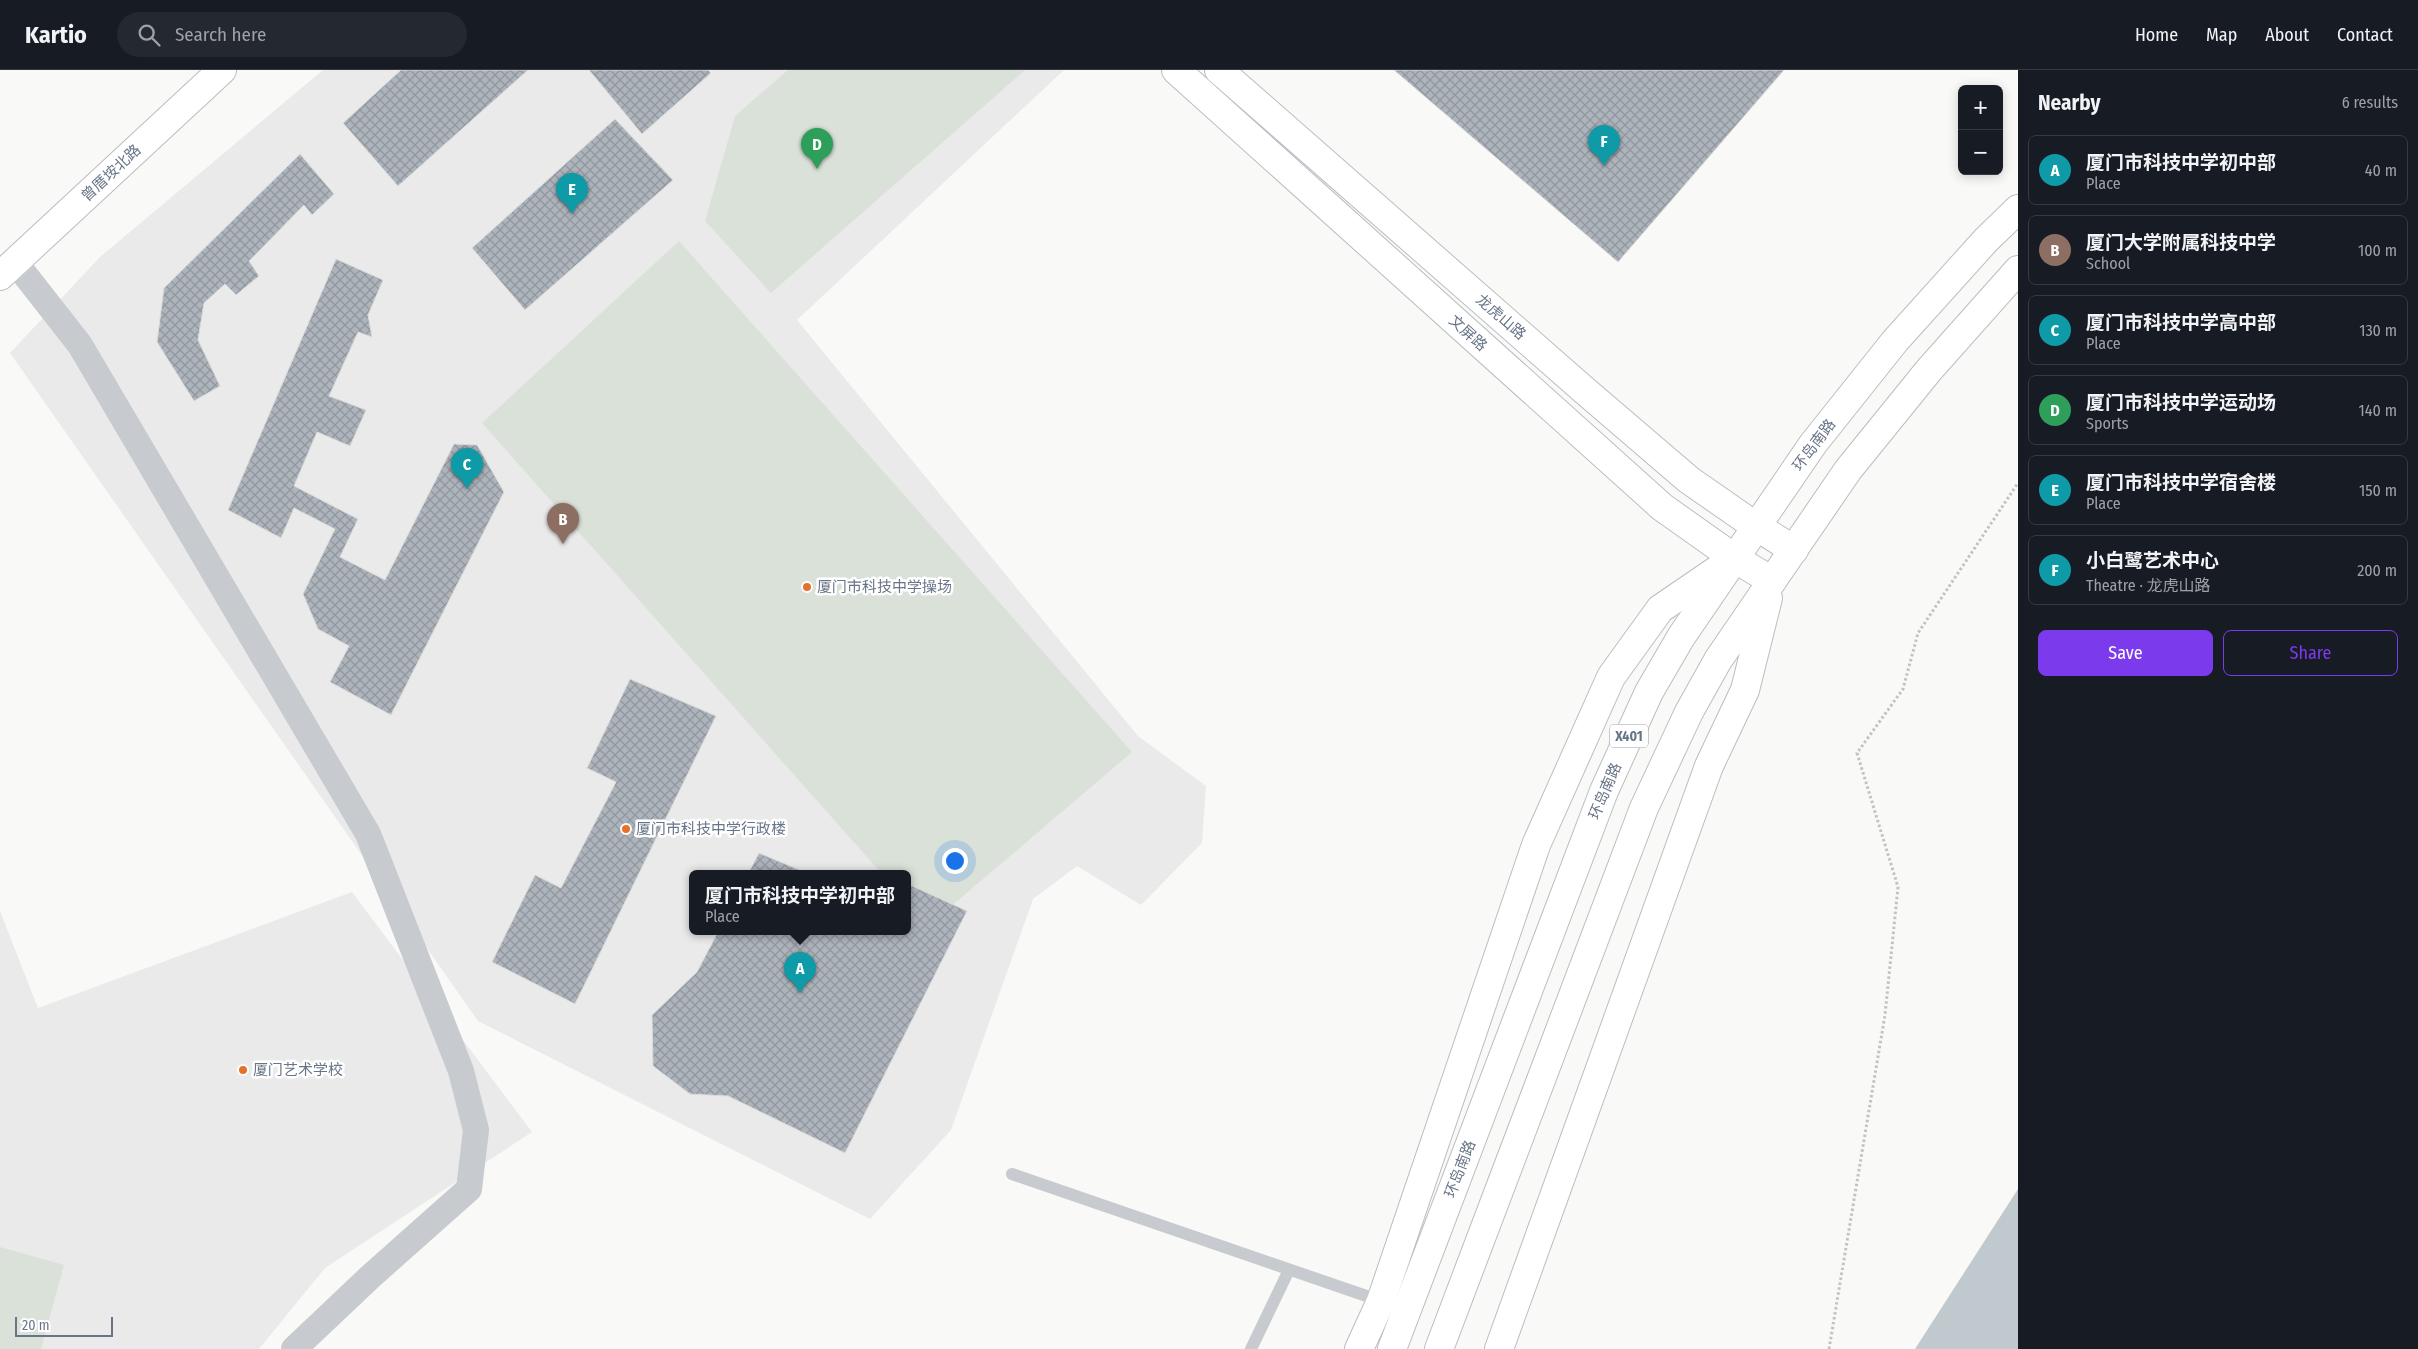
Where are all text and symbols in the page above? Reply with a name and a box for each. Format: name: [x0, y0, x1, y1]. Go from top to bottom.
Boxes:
search box: [117, 12, 467, 57]
text: Kartio: [25, 21, 87, 49]
icon: search: [135, 21, 163, 49]
text: Search here: [175, 23, 266, 46]
text: Home: [2135, 24, 2178, 46]
text: Map: [2206, 24, 2237, 46]
text: About: [2265, 24, 2309, 46]
text: Contact: [2337, 24, 2393, 46]
map controls: [1958, 85, 2003, 175]
button: +: [1958, 85, 2003, 130]
text: Nearby: [2038, 90, 2100, 116]
text: 6 results: [2342, 93, 2398, 112]
pin: F: [1588, 125, 1620, 166]
pin: D: [801, 128, 833, 169]
button: −: [1958, 130, 2003, 175]
street label: 曾厝垵北路: [77, 141, 145, 205]
text: 厦门市科技中学初中部: [2086, 151, 2276, 174]
text: A: [2051, 161, 2059, 180]
text: 40 m: [2365, 161, 2397, 180]
pin: E: [556, 173, 588, 214]
text: Place: [2086, 174, 2121, 193]
text: 厦门大学附属科技中学: [2086, 231, 2276, 254]
text: B: [2051, 241, 2059, 260]
text: 100 m: [2358, 241, 2397, 260]
text: School: [2086, 254, 2130, 273]
street label: 龙虎山路: [1472, 291, 1530, 343]
street label: 文屏路: [1445, 311, 1491, 355]
text: 厦门市科技中学高中部: [2086, 311, 2276, 334]
text: C: [2051, 321, 2059, 340]
text: 130 m: [2359, 321, 2397, 340]
text: Place: [2086, 334, 2121, 353]
text: 厦门市科技中学运动场: [2086, 391, 2276, 414]
text: D: [2050, 401, 2060, 420]
text: 140 m: [2359, 401, 2397, 420]
text: Sports: [2086, 414, 2129, 433]
street label: 环岛南路: [1789, 416, 1839, 474]
pin: C: [451, 448, 483, 489]
text: 厦门市科技中学宿舍楼: [2086, 471, 2276, 494]
text: E: [2051, 481, 2059, 500]
text: 150 m: [2359, 481, 2397, 500]
text: Place: [2086, 494, 2121, 513]
pin: B: [547, 503, 579, 544]
text: 小白鹭艺术中心: [2086, 549, 2219, 572]
text: F: [2051, 561, 2059, 580]
text: 200 m: [2357, 561, 2397, 580]
text: Theatre · 龙虎山路: [2086, 576, 2211, 595]
place label: 厦门市科技中学操场: [817, 578, 952, 596]
marker: 厦门市科技中学操场: [801, 581, 813, 593]
button: Save: [2038, 630, 2213, 676]
button: Share: [2223, 630, 2398, 676]
road number: X401: [1610, 724, 1648, 748]
street label: 环岛南路: [1585, 760, 1625, 822]
place label: 厦门市科技中学行政楼: [636, 820, 786, 838]
marker: 厦门市科技中学行政楼: [620, 823, 632, 835]
your location: [942, 848, 968, 874]
popup: [689, 870, 911, 935]
text: 厦门市科技中学初中部: [705, 884, 895, 907]
text: Place: [705, 907, 740, 926]
pin: A: [784, 952, 816, 993]
place label: 厦门艺术学校: [253, 1061, 343, 1079]
marker: 厦门艺术学校: [237, 1064, 249, 1076]
street label: 环岛南路: [1441, 1138, 1479, 1200]
scale bar: [15, 1314, 112, 1337]
text: 20 m: [22, 1317, 50, 1334]

